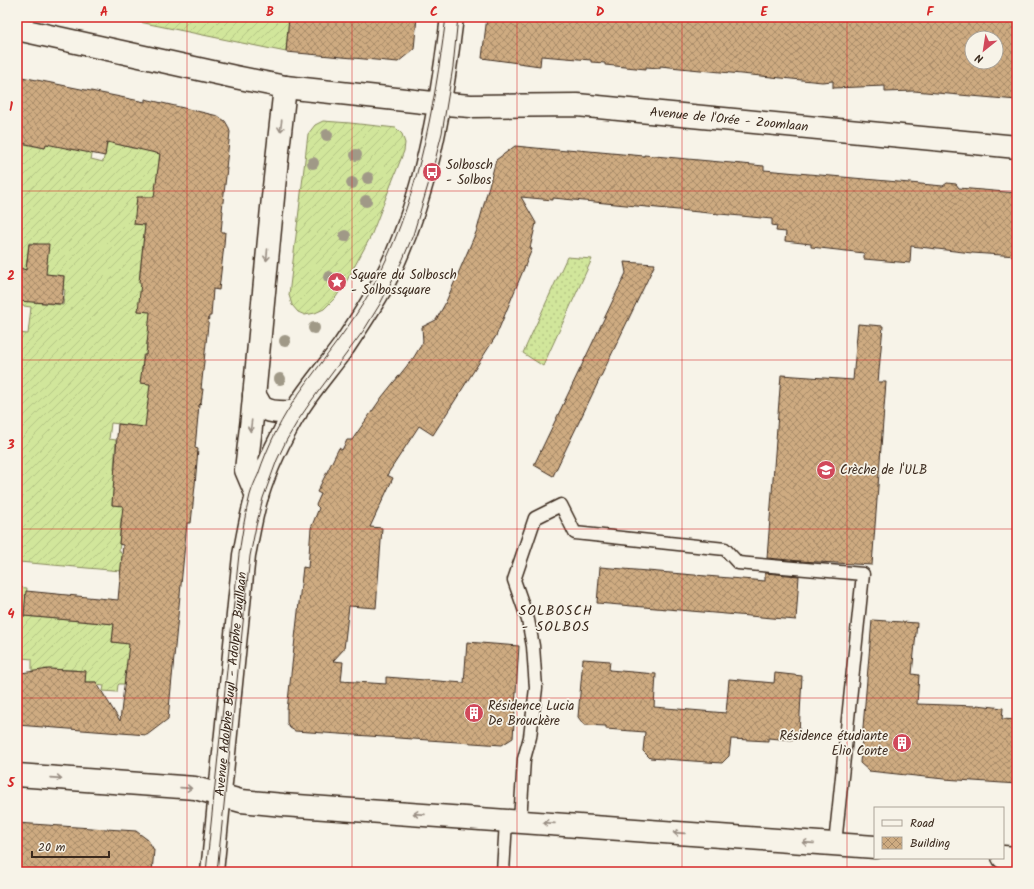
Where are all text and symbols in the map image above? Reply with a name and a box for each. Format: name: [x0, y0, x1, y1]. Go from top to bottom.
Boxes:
text: A: [100, 2, 108, 23]
text: B: [266, 2, 274, 23]
text: C: [430, 2, 438, 23]
text: D: [596, 2, 605, 23]
text: E: [760, 2, 768, 23]
text: F: [926, 2, 934, 23]
north arrow: [964, 30, 1004, 70]
text: N: [972, 48, 987, 67]
text: 1: [9, 97, 13, 118]
street label: Avenue de l'Orée - Zoomlaan: [649, 102, 809, 138]
one-way arrow: [277, 119, 285, 132]
place label: Solbosch - Solbos: [446, 155, 493, 191]
bus stop icon: Solbosch - Solbos: [421, 161, 443, 183]
one-way arrow: [264, 248, 271, 261]
place label: Square du Solbosch - Solbossquare: [351, 265, 457, 301]
text: 2: [7, 266, 15, 287]
place icon: Square du Solbosch - Solbossquare: [326, 271, 348, 293]
one-way arrow: [248, 419, 255, 432]
text: 3: [6, 435, 15, 456]
school or university icon: Crèche de l'ULB: [815, 459, 837, 481]
place label: Crèche de l'ULB: [840, 460, 927, 481]
street label: Avenue Adolphe Buyl - Adolphe Buyllaan: [209, 571, 253, 797]
district label: SOLBOSCH - SOLBOS: [519, 600, 593, 638]
text: 4: [7, 604, 15, 625]
place label: Résidence Lucia De Brouckère: [488, 696, 574, 732]
building icon: Résidence Lucia De Brouckère: [463, 702, 485, 724]
place label: Résidence étudiante Elio Conte: [780, 726, 888, 762]
building icon: Résidence étudiante Elio Conte: [891, 732, 913, 754]
text: 5: [7, 773, 16, 794]
one-way arrow: [49, 774, 62, 781]
one-way arrow: [179, 784, 192, 791]
legend: [874, 807, 1004, 859]
one-way arrow: [413, 811, 426, 818]
text: Road: [910, 814, 935, 833]
one-way arrow: [543, 820, 556, 827]
one-way arrow: [673, 829, 686, 837]
scale bar: [32, 833, 109, 859]
text: Building: [910, 834, 950, 853]
text: 20 m: [38, 838, 66, 857]
one-way arrow: [802, 839, 815, 846]

